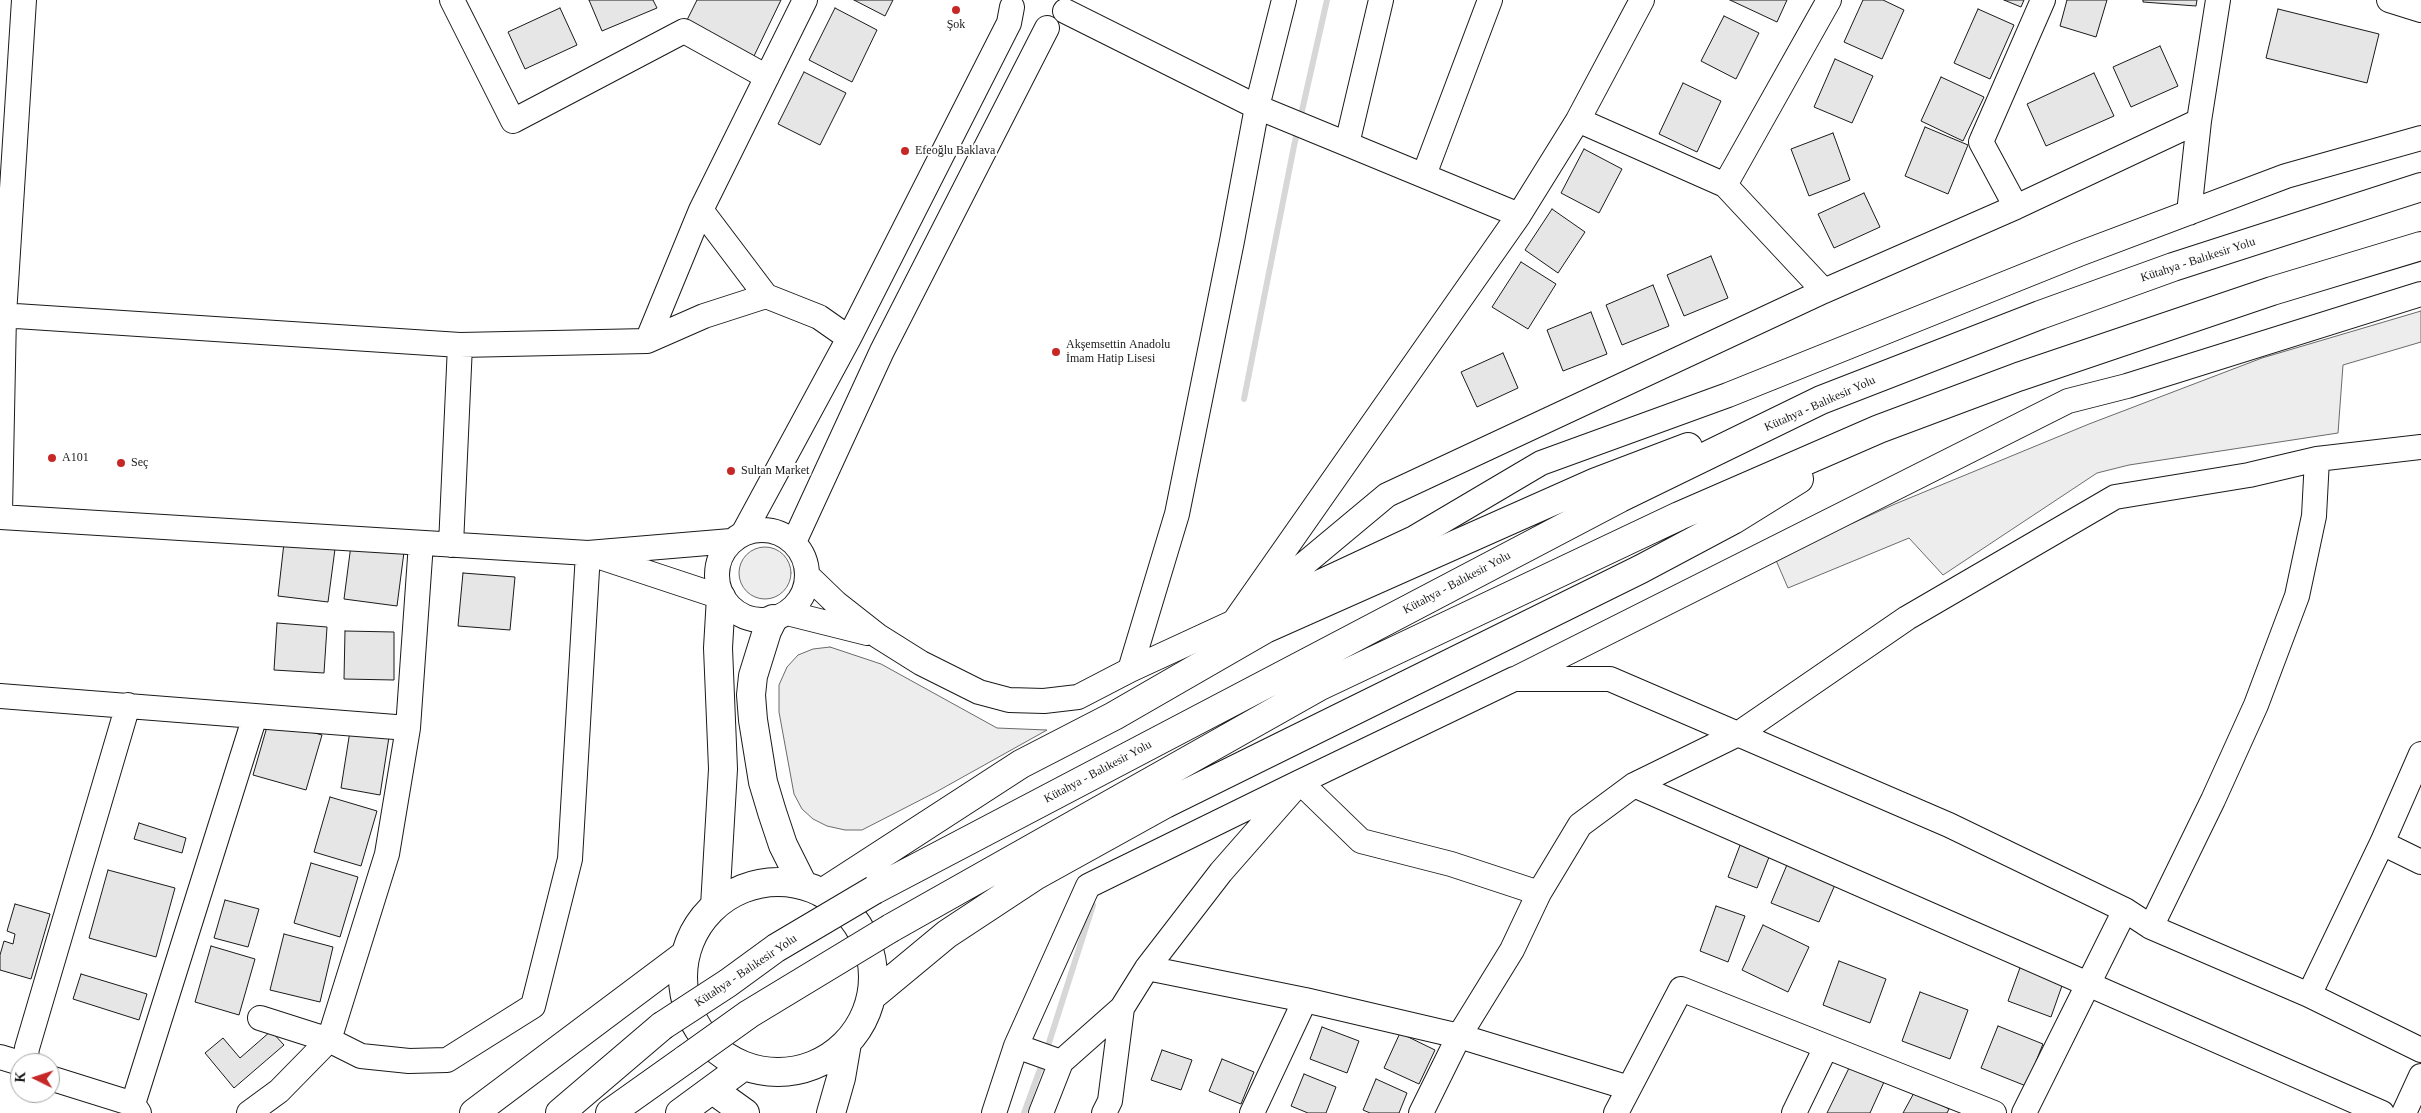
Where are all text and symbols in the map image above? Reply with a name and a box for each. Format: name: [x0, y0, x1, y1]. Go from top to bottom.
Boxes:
marker: Şok: [950, 4, 962, 16]
place label: Şok: [947, 18, 965, 32]
place label: Efeoğlu Baklava: [915, 144, 995, 158]
marker: Efeoğlu Baklava: [899, 145, 911, 157]
street label: Kütahya - Balıkesir Yolu: [2139, 235, 2257, 285]
place label: Akşemsettin Anadolu İmam Hatip Lisesi: [1066, 338, 1170, 366]
marker: Akşemsettin Anadolu İmam Hatip Lisesi: [1050, 346, 1062, 358]
street label: Kütahya - Balıkesir Yolu: [1762, 373, 1878, 435]
place label: A101: [62, 451, 89, 465]
marker: A101: [46, 452, 58, 464]
place label: Seç: [131, 456, 148, 470]
marker: Seç: [115, 457, 127, 469]
place label: Sultan Market: [741, 464, 809, 478]
marker: Sultan Market: [725, 465, 737, 477]
street label: Kütahya - Balıkesir Yolu: [1401, 549, 1513, 617]
street label: Kütahya - Balıkesir Yolu: [1042, 738, 1154, 806]
street label: Kütahya - Balıkesir Yolu: [692, 932, 800, 1010]
north arrow: [10, 1053, 60, 1103]
text: K: [13, 1071, 28, 1083]

